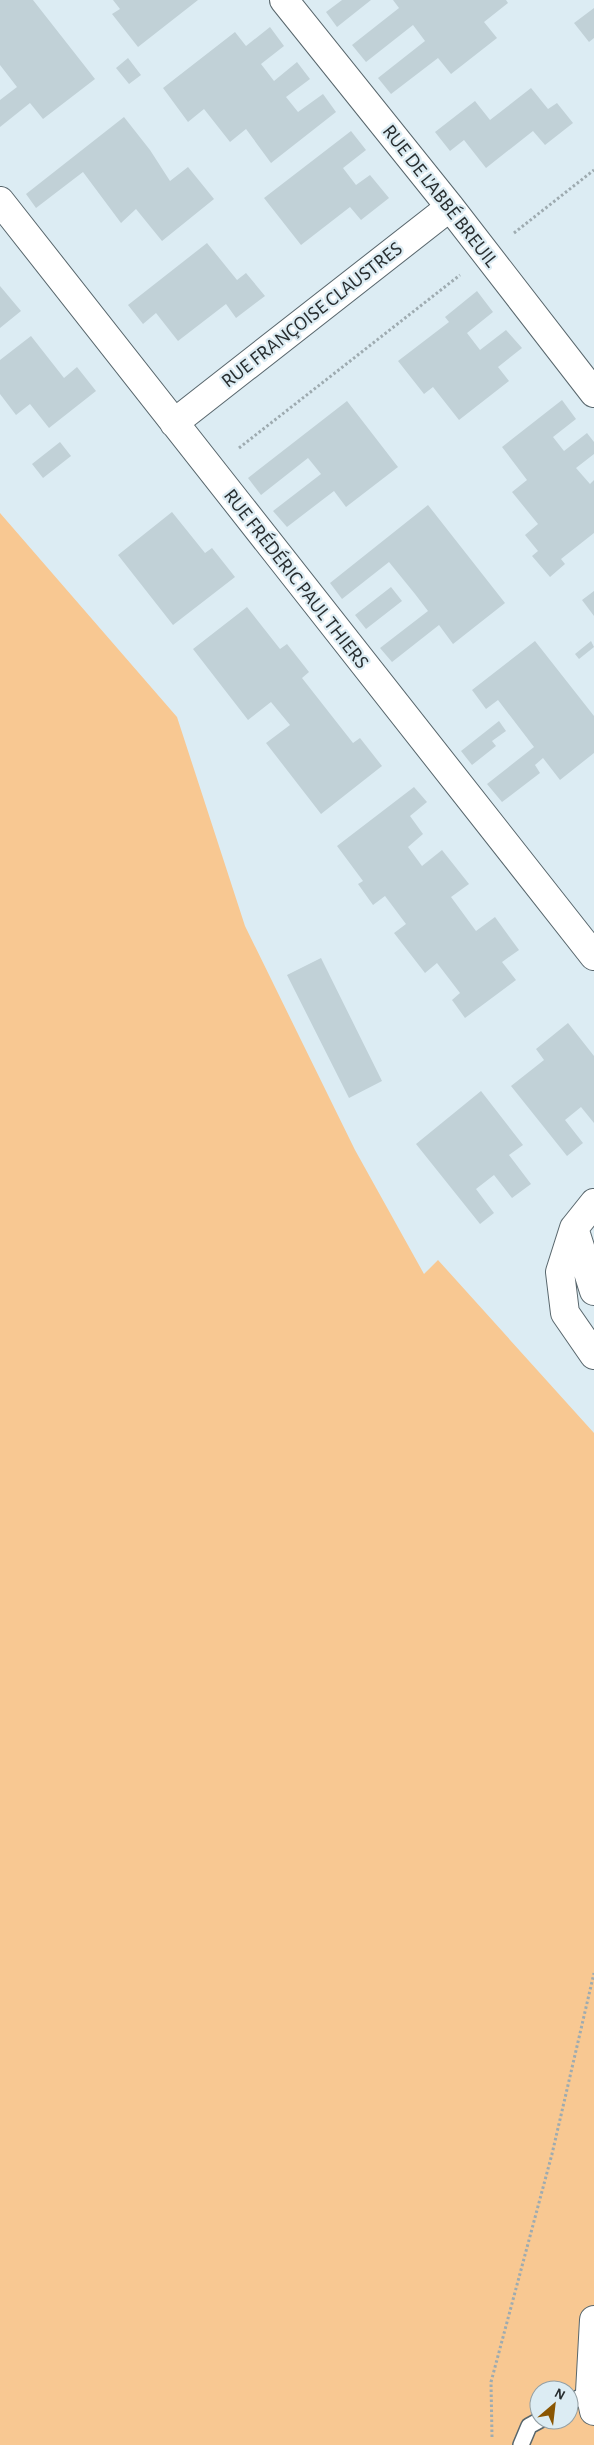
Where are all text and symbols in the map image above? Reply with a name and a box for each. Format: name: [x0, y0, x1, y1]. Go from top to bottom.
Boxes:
street label: RUE DE L'ABBÉ BREUIL: [378, 121, 503, 271]
street label: RUE FRANÇOISE CLAUSTRES: [218, 238, 406, 392]
street label: RUE FRÉDÉRIC PAUL THIERS: [220, 485, 373, 673]
north arrow: [529, 2380, 579, 2430]
text: N: [552, 2386, 567, 2403]

